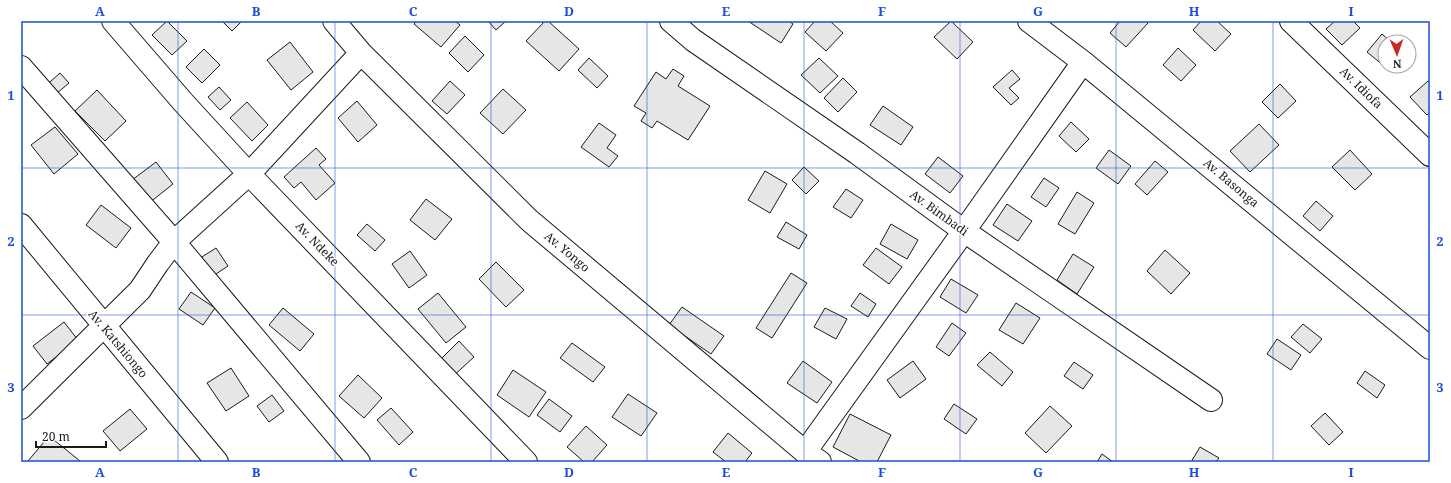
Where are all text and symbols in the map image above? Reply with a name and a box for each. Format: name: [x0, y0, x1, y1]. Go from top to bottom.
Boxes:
text: A: [95, 2, 105, 20]
text: B: [252, 2, 261, 20]
text: C: [409, 2, 418, 20]
text: D: [564, 2, 574, 20]
text: E: [722, 2, 731, 20]
text: F: [878, 2, 886, 20]
text: G: [1033, 2, 1043, 20]
text: H: [1189, 2, 1200, 20]
text: I: [1348, 2, 1354, 20]
north arrow: [1377, 34, 1417, 74]
text: N: [1392, 57, 1402, 72]
street label: Av. Idiofa: [1336, 63, 1387, 113]
text: 1: [7, 86, 15, 104]
text: 1: [1436, 86, 1444, 104]
street label: Av. Basonga: [1200, 154, 1263, 211]
street label: Av. Bimbadi: [907, 186, 972, 240]
street label: Av. Ndeke: [292, 218, 343, 270]
street label: Av. Yongo: [541, 228, 594, 276]
text: 2: [7, 232, 15, 250]
text: 2: [1436, 232, 1444, 250]
street label: Av. Katshiongo: [85, 306, 152, 381]
text: 3: [7, 378, 15, 396]
text: 3: [1436, 378, 1444, 396]
scale bar: [36, 423, 106, 449]
text: 20 m: [42, 428, 70, 445]
text: A: [95, 463, 105, 481]
text: B: [252, 463, 261, 481]
text: C: [409, 463, 418, 481]
text: D: [564, 463, 574, 481]
text: E: [722, 463, 731, 481]
text: F: [878, 463, 886, 481]
text: G: [1033, 463, 1043, 481]
text: H: [1189, 463, 1200, 481]
text: I: [1348, 463, 1354, 481]

